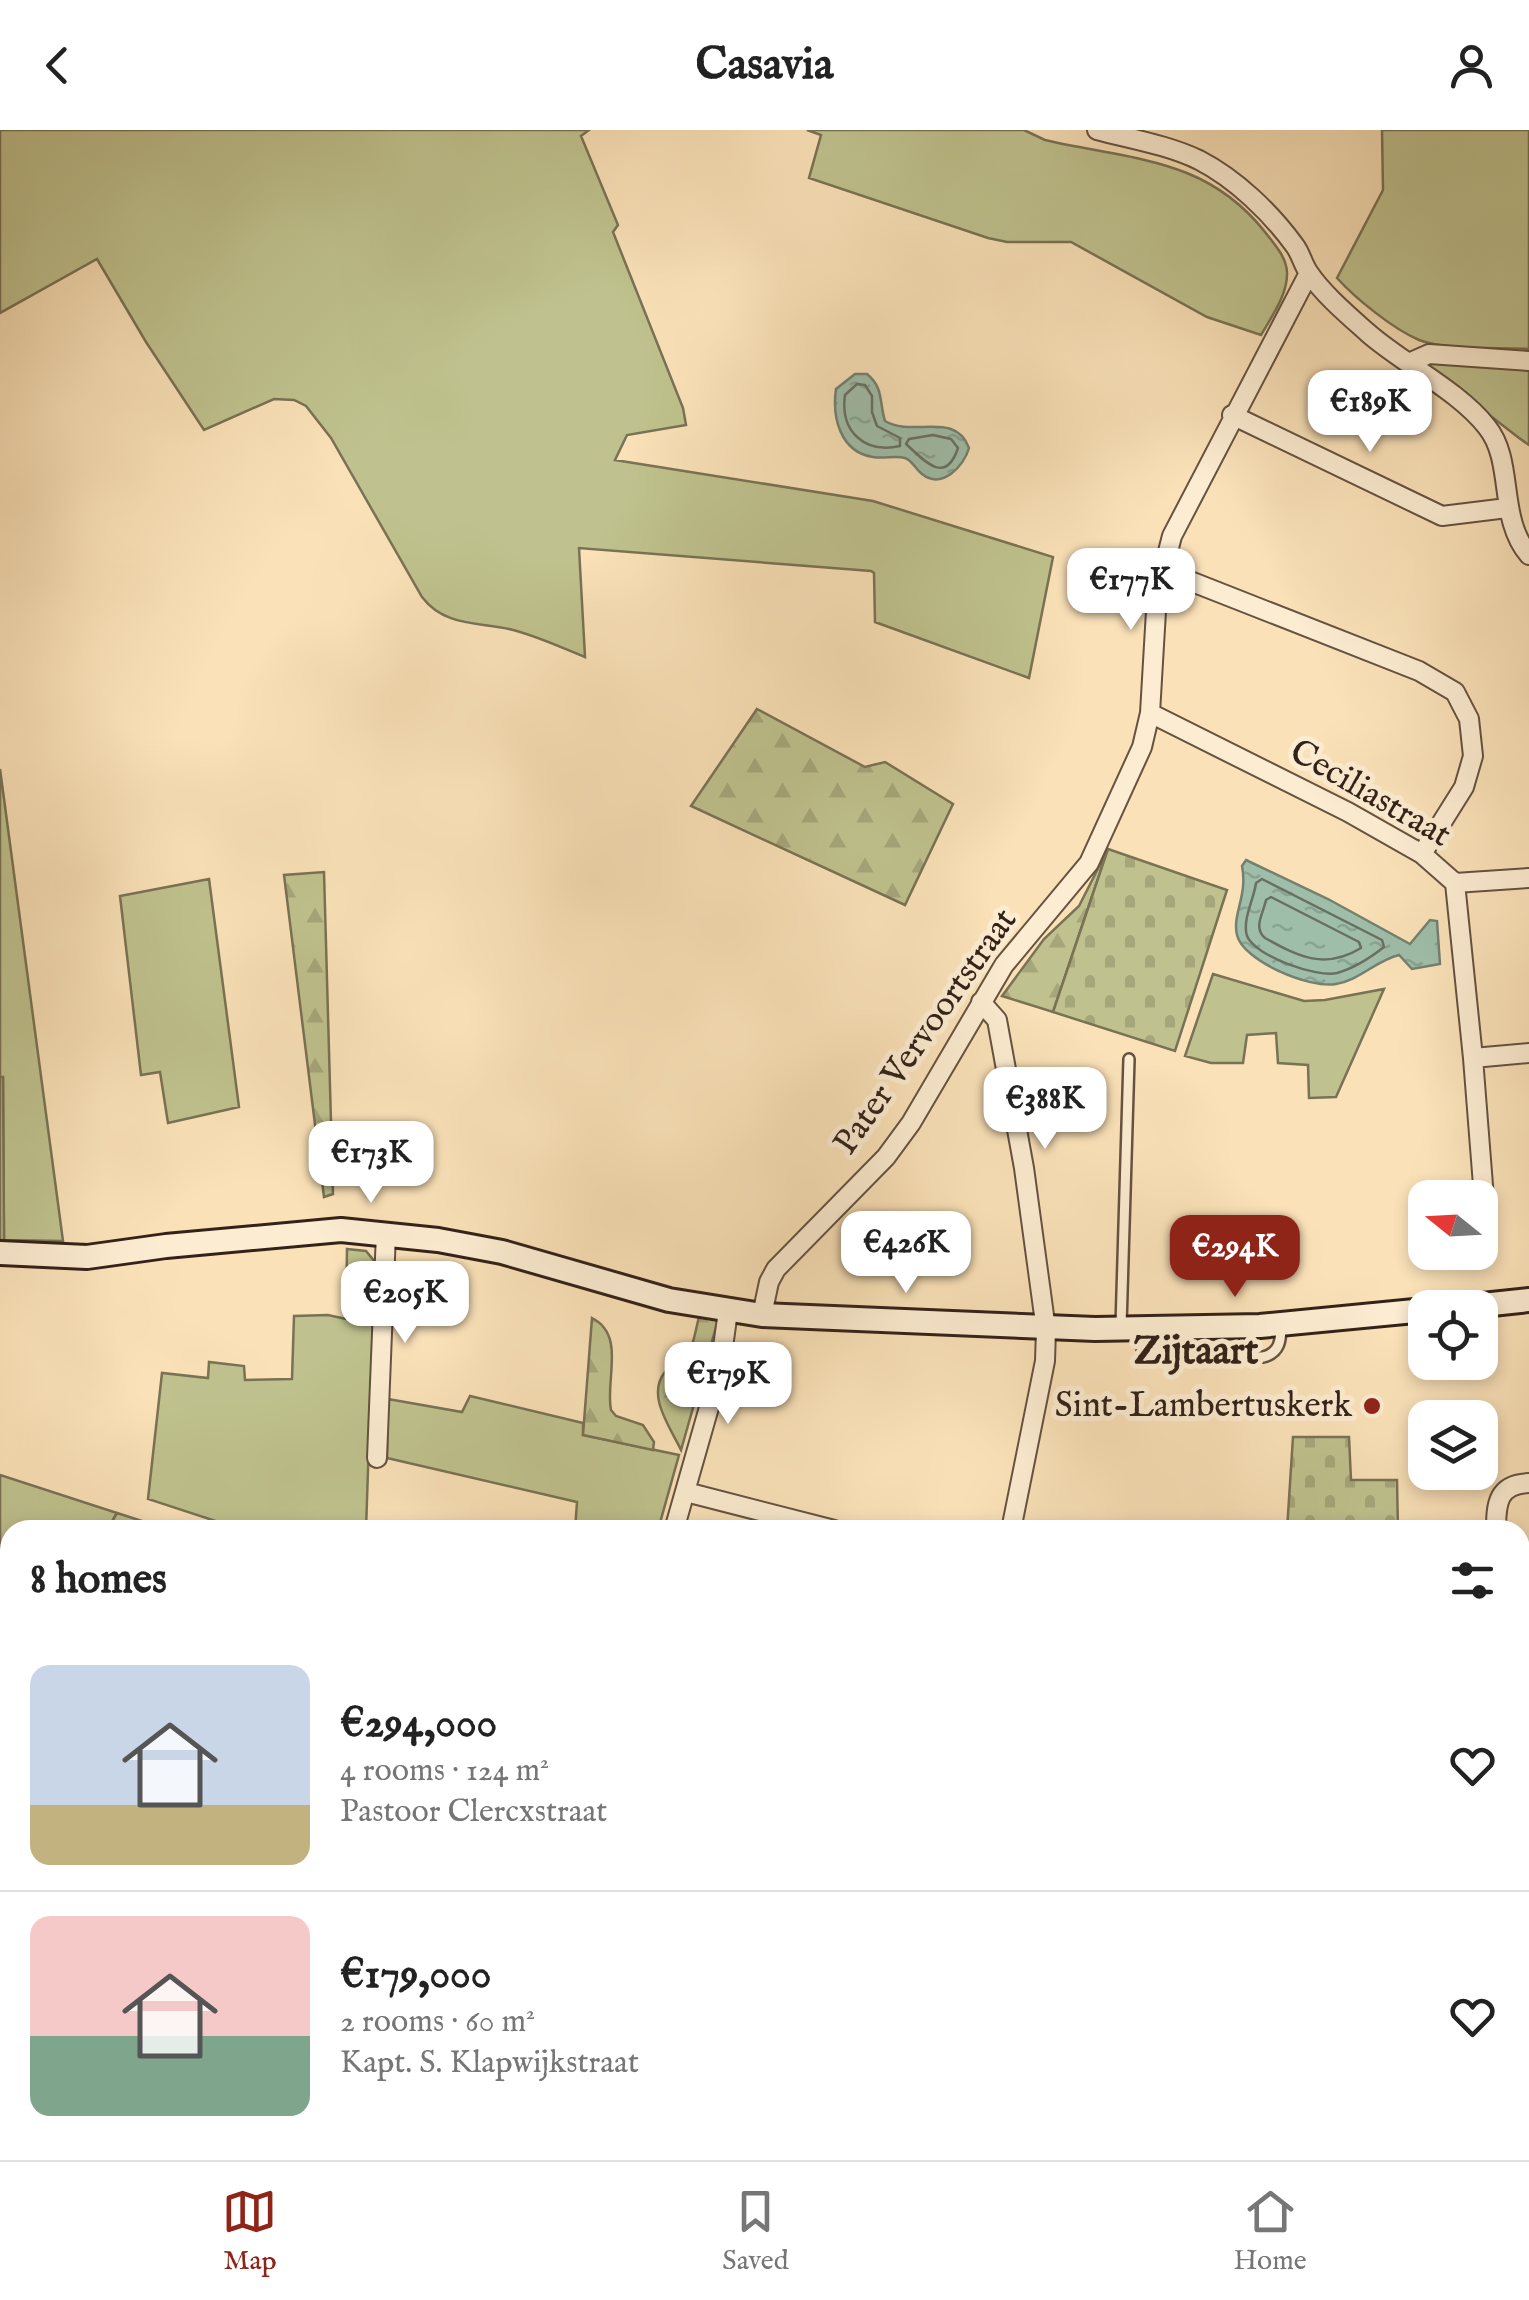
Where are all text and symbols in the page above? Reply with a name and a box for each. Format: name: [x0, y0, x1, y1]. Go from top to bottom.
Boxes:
text: Casavia: [696, 37, 833, 94]
icon: back: [30, 38, 85, 93]
icon: person: [1444, 38, 1499, 93]
pin: €189K: [1300, 370, 1440, 455]
text: €189K: [1330, 382, 1410, 423]
pin: €177K: [1061, 548, 1201, 633]
text: €177K: [1089, 560, 1173, 601]
street label: Ceciliastraat: [1281, 730, 1459, 858]
street label: Pater Vervoortstraat: [824, 900, 1028, 1164]
pin: €388K: [975, 1067, 1115, 1152]
text: €388K: [1006, 1079, 1084, 1120]
pin: €173K: [301, 1121, 441, 1206]
text: €173K: [331, 1133, 411, 1174]
north arrow: [1408, 1180, 1498, 1270]
map controls: [1408, 1180, 1498, 1490]
pin: €426K: [836, 1211, 976, 1296]
pin: €294K: [1165, 1215, 1305, 1300]
text: €426K: [863, 1223, 949, 1264]
text: €294K: [1192, 1227, 1278, 1268]
pin: €205K: [335, 1261, 475, 1346]
text: €205K: [363, 1273, 447, 1314]
button: locate: [1408, 1290, 1498, 1380]
district label: Zijtaart: [1134, 1327, 1259, 1378]
pin: €179K: [658, 1342, 798, 1427]
text: €179K: [687, 1354, 769, 1395]
place label: Sint-Lambertuskerk: [1055, 1384, 1352, 1429]
marker: Sint-Lambertuskerk: [1361, 1395, 1383, 1417]
button: layers: [1408, 1400, 1498, 1490]
icon: filters: [1445, 1553, 1500, 1608]
text: 8 homes: [30, 1554, 167, 1607]
text: €294,000: [340, 1698, 497, 1751]
icon: home: [110, 1705, 230, 1825]
icon: heart: [1445, 1738, 1500, 1793]
text: 4 rooms · 124 m²: [340, 1751, 549, 1792]
text: Pastoor Clercxstraat: [340, 1792, 607, 1833]
text: €179,000: [340, 1949, 491, 2002]
icon: home: [110, 1956, 230, 2076]
icon: heart: [1445, 1989, 1500, 2044]
text: 2 rooms · 60 m²: [340, 2002, 535, 2043]
text: Kapt. S. Klapwijkstraat: [340, 2043, 639, 2084]
tab: Map: [222, 2184, 277, 2279]
tab: Saved: [722, 2184, 789, 2279]
tab: Home: [1233, 2184, 1307, 2279]

